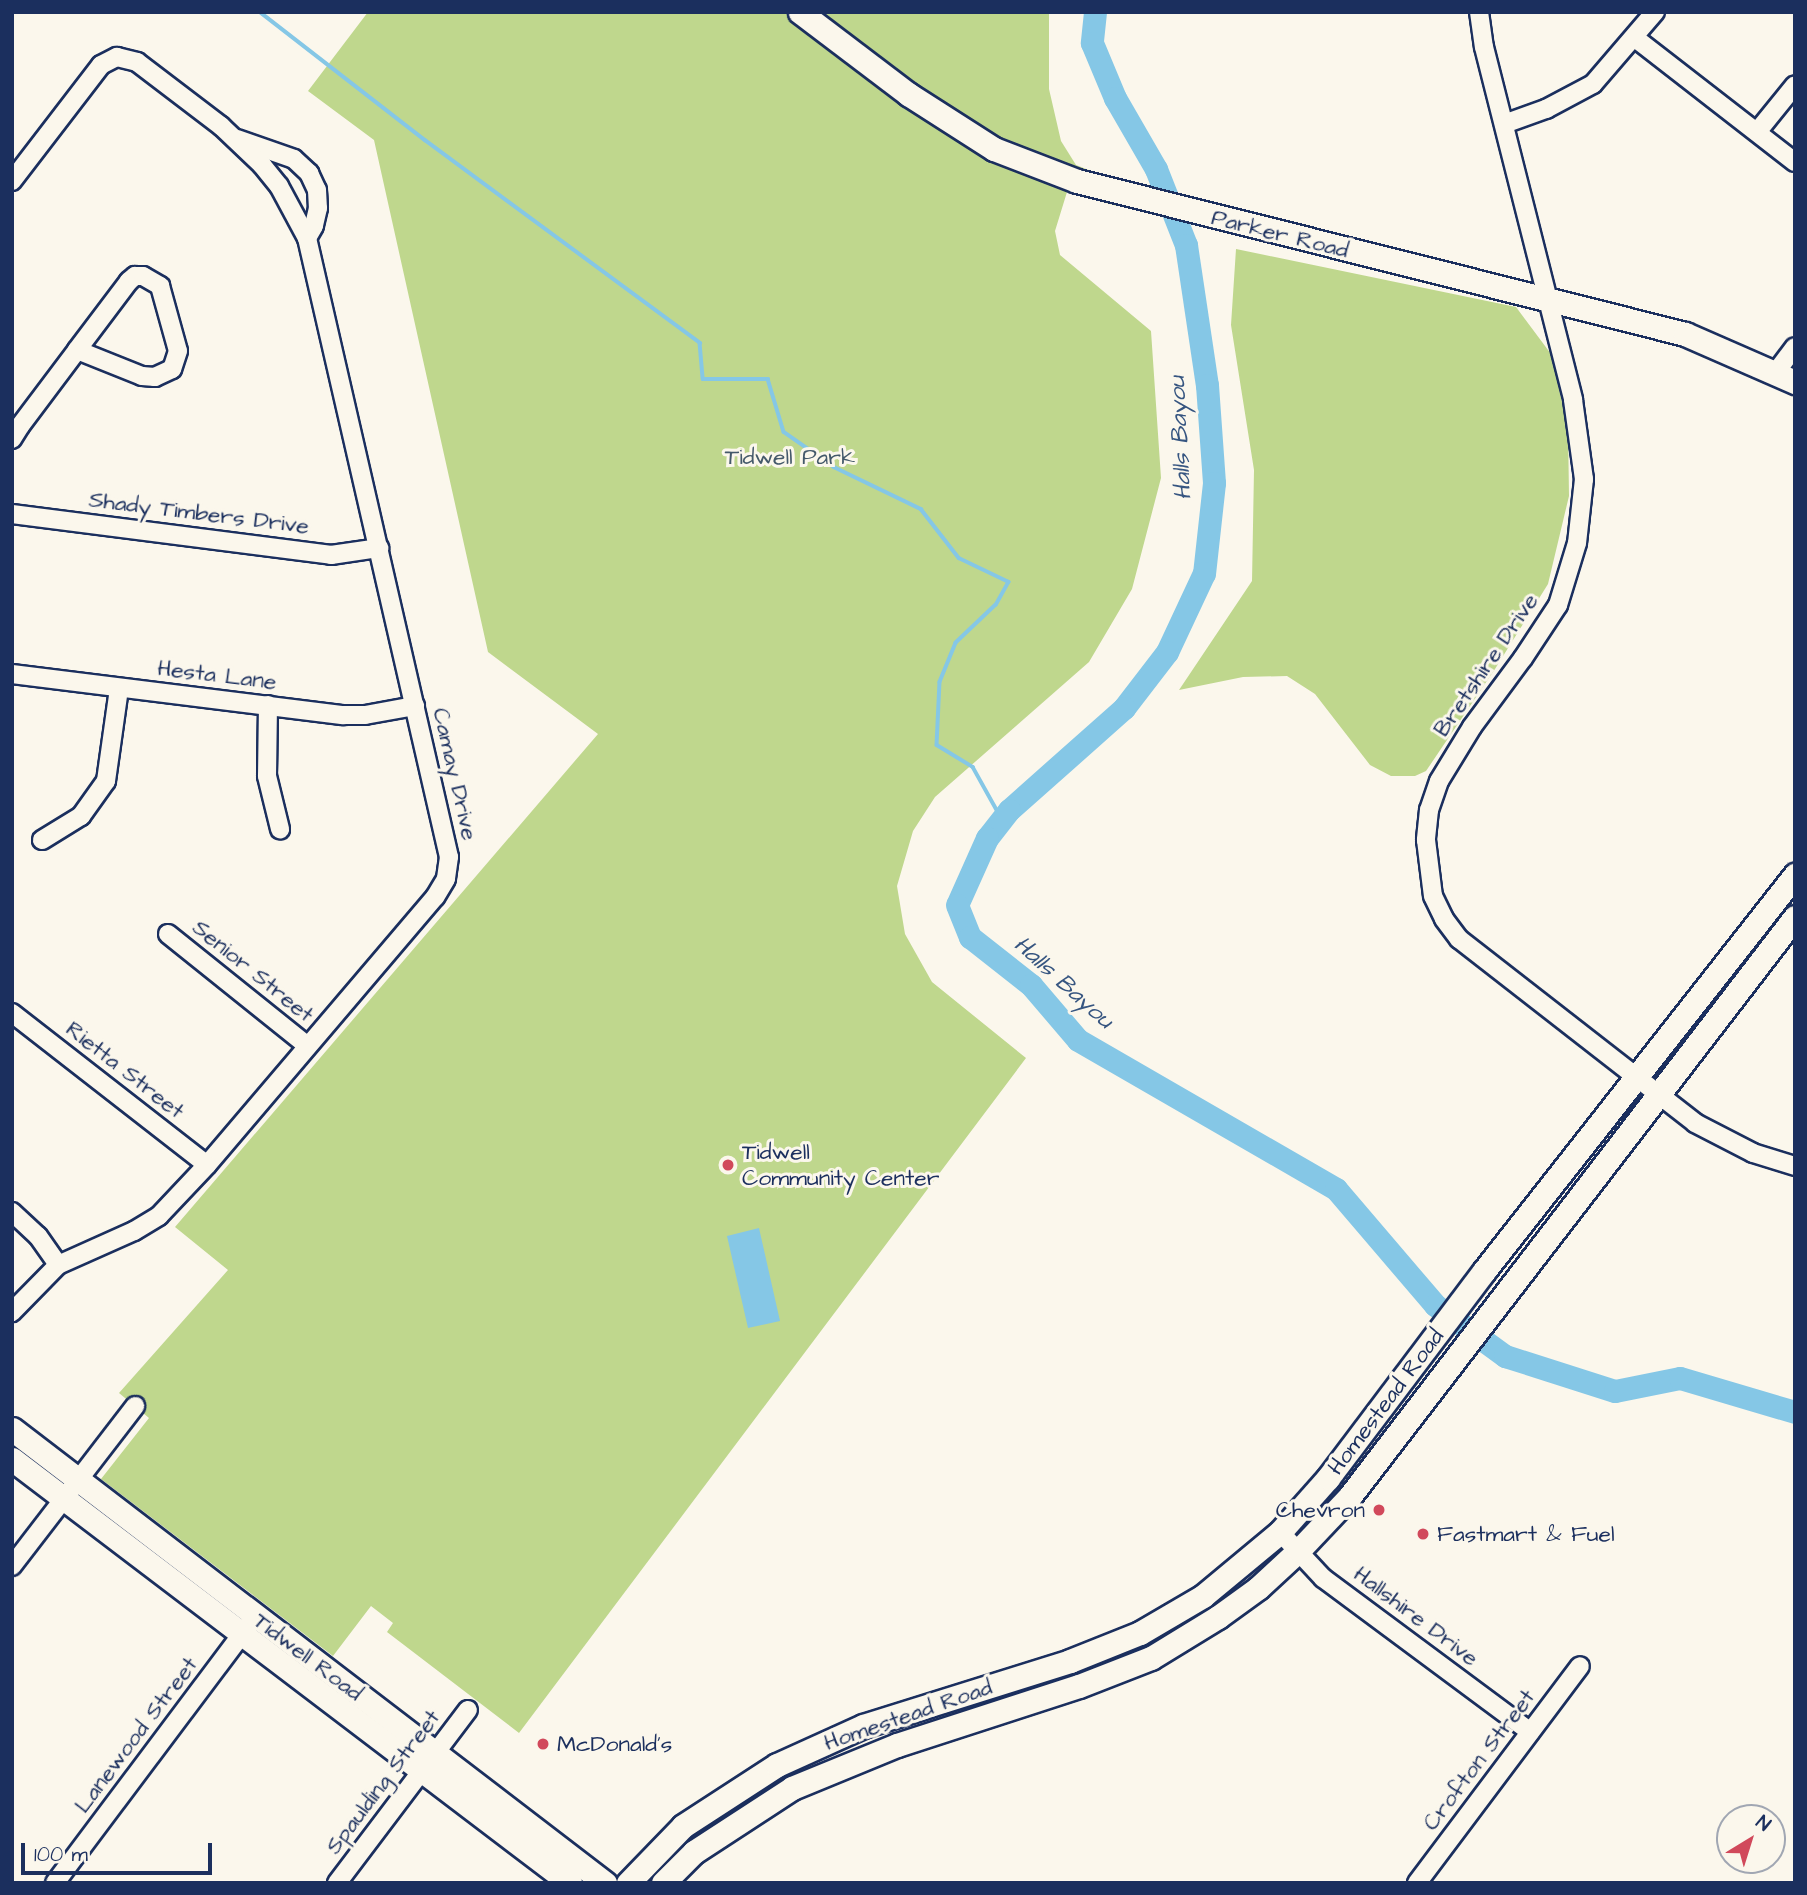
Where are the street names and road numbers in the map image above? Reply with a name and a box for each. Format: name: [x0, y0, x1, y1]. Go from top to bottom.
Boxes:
street label: Parker Road: [1209, 204, 1351, 264]
street label: Shady Timbers Drive: [87, 486, 311, 540]
street label: Bretshire Drive: [1428, 588, 1544, 742]
street label: Hesta Lane: [156, 654, 278, 696]
street label: Camay Drive: [426, 705, 484, 843]
street label: Senior Street: [187, 914, 319, 1028]
street label: Rietta Street: [60, 1015, 190, 1125]
street label: Homestead Road: [1322, 1323, 1450, 1481]
street label: Hallshire Drive: [1348, 1560, 1484, 1672]
street label: Tidwell Road: [248, 1607, 368, 1707]
street label: Lanewood Street: [68, 1652, 204, 1818]
street label: Homestead Road: [820, 1673, 996, 1757]
street label: Crofton Street: [1417, 1684, 1541, 1836]
street label: Spaulding Street: [320, 1704, 446, 1860]

